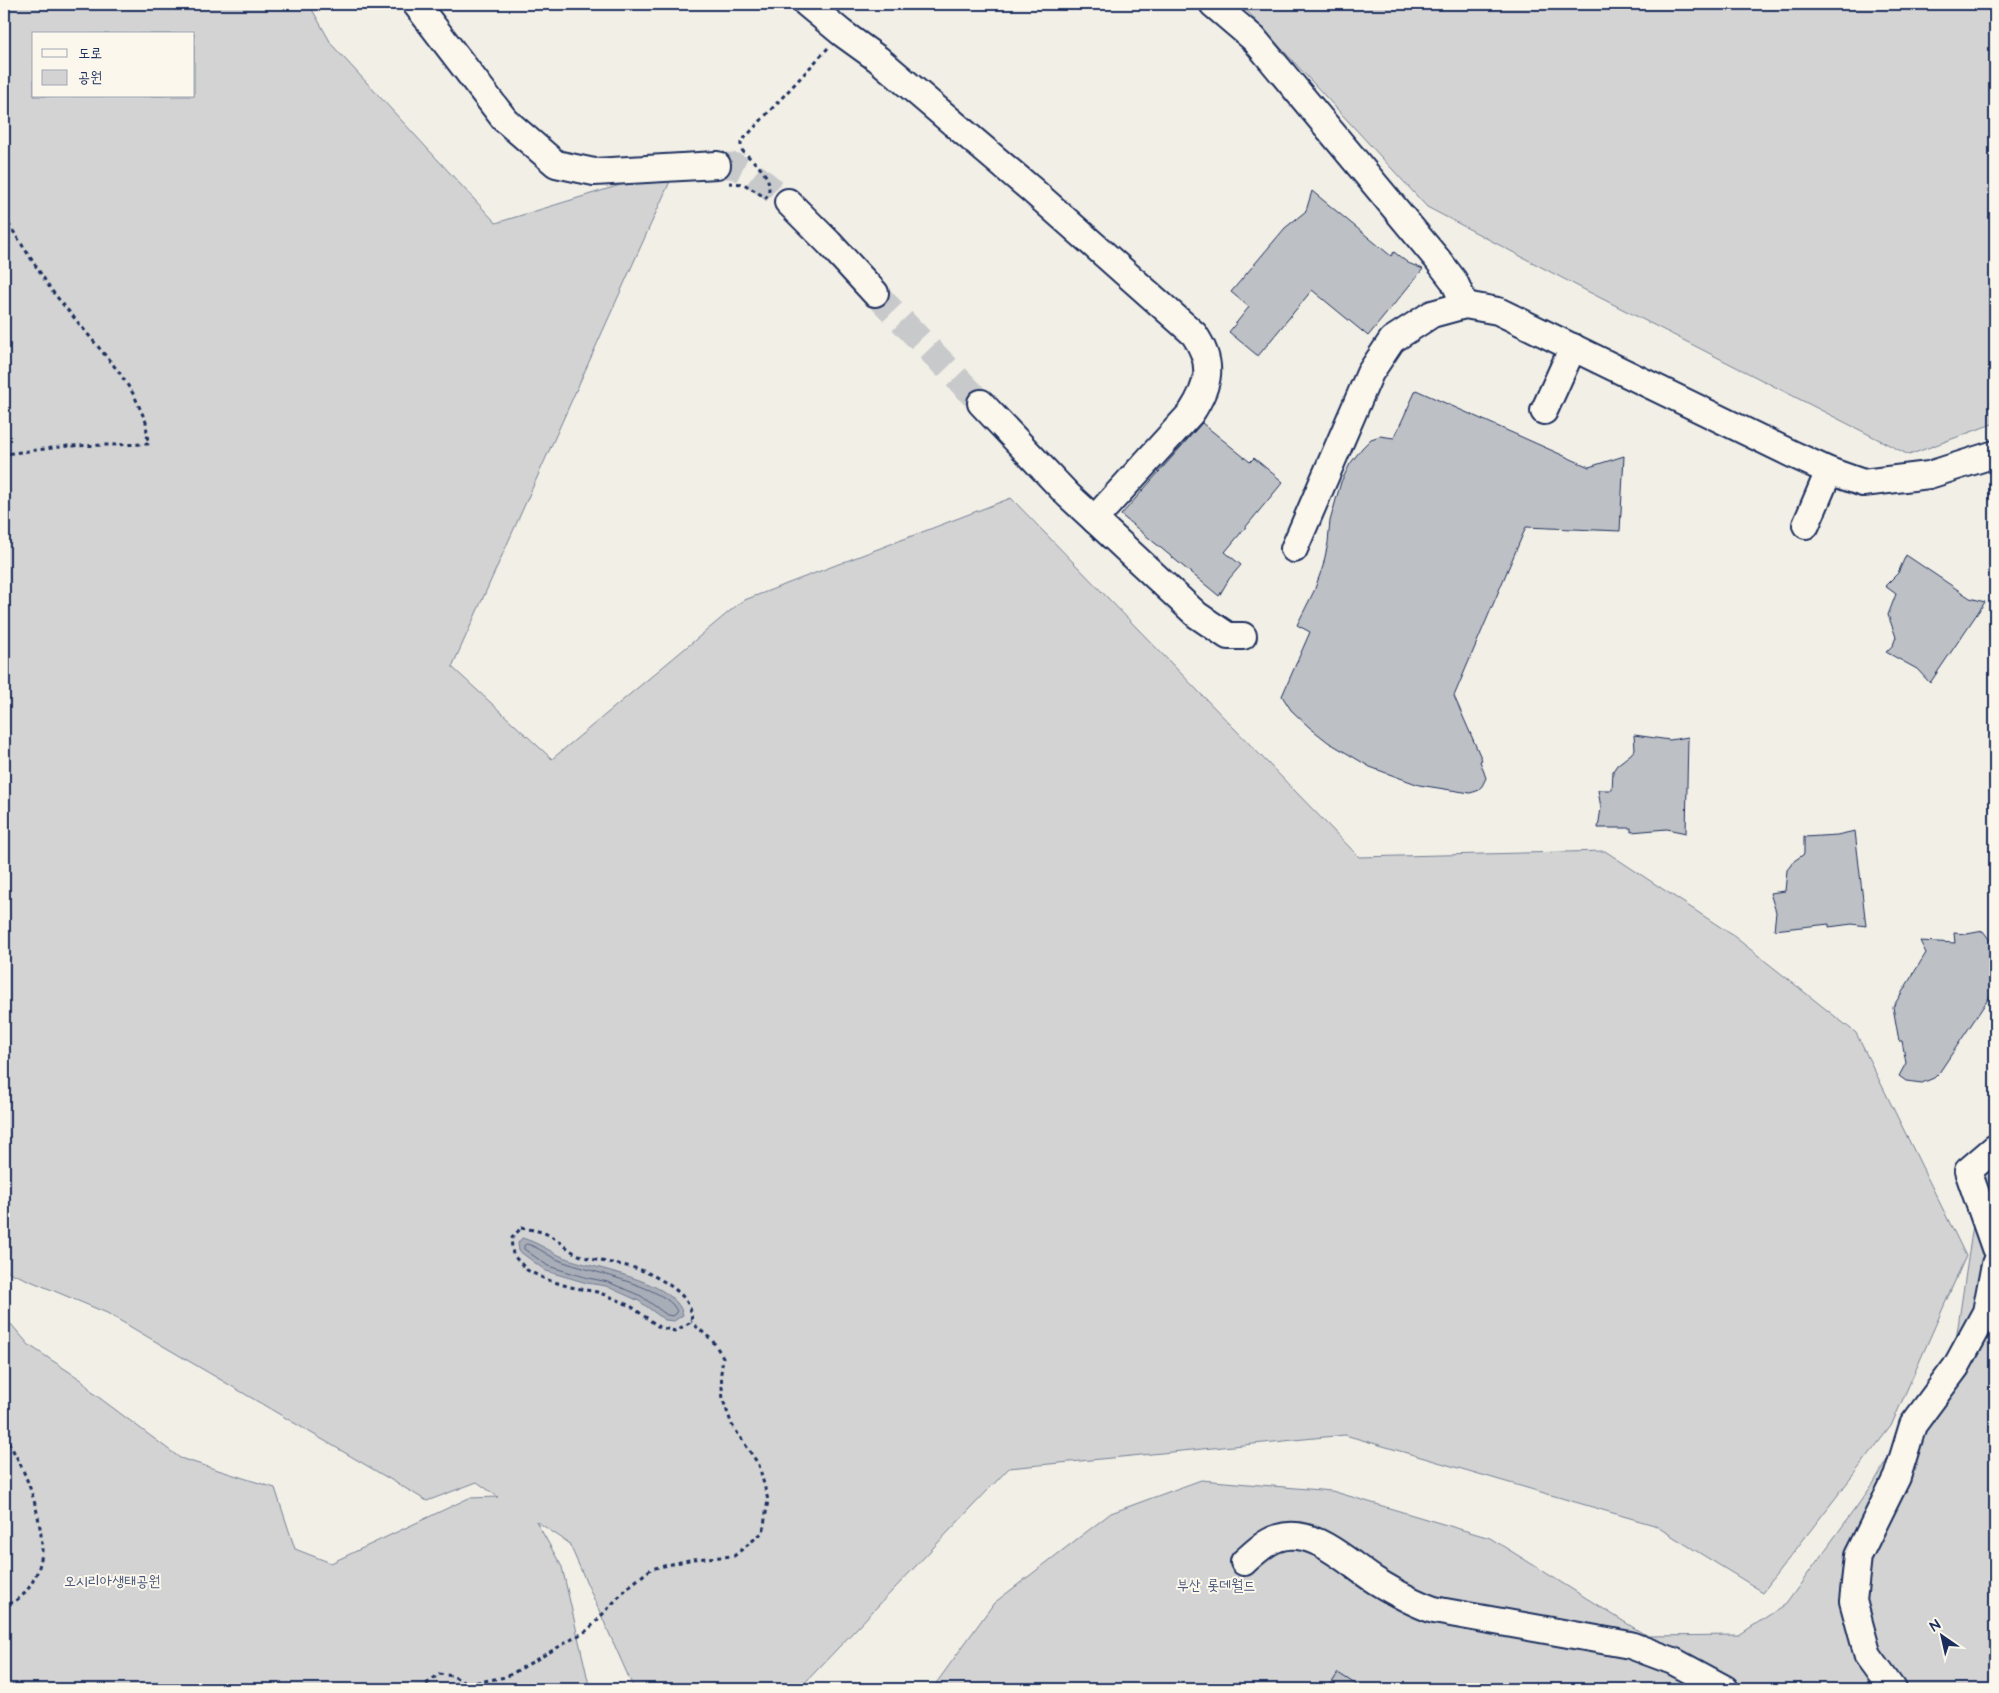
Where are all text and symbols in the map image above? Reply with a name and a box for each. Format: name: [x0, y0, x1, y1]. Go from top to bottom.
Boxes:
legend: [32, 32, 195, 98]
text: 도로: [78, 43, 102, 64]
text: 공원: [78, 67, 102, 88]
park label: 오시리아생태공원: [64, 1571, 160, 1592]
park label: 부산 롯데월드: [1177, 1575, 1255, 1596]
north arrow: [1916, 1610, 1966, 1660]
text: N: [1926, 1615, 1945, 1637]

